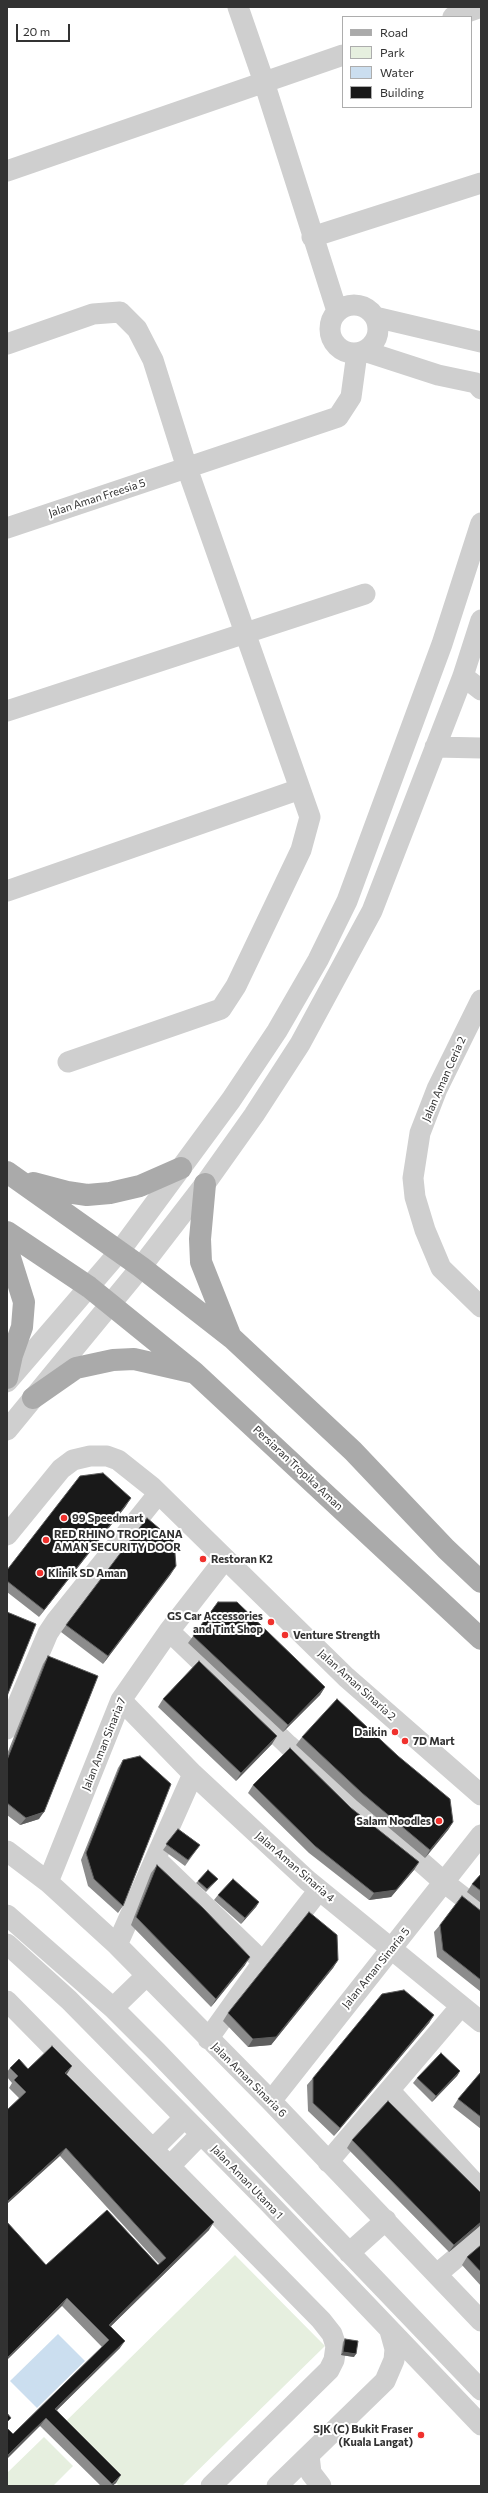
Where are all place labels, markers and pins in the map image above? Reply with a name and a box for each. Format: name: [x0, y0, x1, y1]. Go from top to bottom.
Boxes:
place label: 99 Speedmart: [72, 1511, 143, 1525]
marker: 99 Speedmart: [59, 1513, 69, 1523]
place label: RED RHINO TROPICANA AMAN SECURITY DOOR: [54, 1527, 183, 1553]
marker: RED RHINO TROPICANA AMAN SECURITY DOOR: [41, 1535, 51, 1545]
place label: Restoran K2: [211, 1552, 273, 1566]
marker: Restoran K2: [198, 1554, 208, 1564]
place label: Klinik SD Aman: [48, 1566, 126, 1580]
marker: Klinik SD Aman: [35, 1568, 45, 1578]
place label: GS Car Accessories and Tint Shop: [167, 1609, 263, 1635]
marker: GS Car Accessories and Tint Shop: [266, 1617, 276, 1627]
place label: Venture Strength: [293, 1628, 380, 1642]
marker: Venture Strength: [280, 1630, 290, 1640]
place label: Daikin: [354, 1725, 387, 1739]
marker: Daikin: [390, 1727, 400, 1737]
place label: 7D Mart: [413, 1734, 455, 1748]
marker: 7D Mart: [400, 1736, 410, 1746]
place label: Salam Noodles: [356, 1814, 431, 1828]
marker: Salam Noodles: [434, 1816, 444, 1826]
place label: SJK (C) Bukit Fraser (Kuala Langat): [313, 2422, 413, 2448]
marker: SJK (C) Bukit Fraser (Kuala Langat): [416, 2430, 426, 2440]

